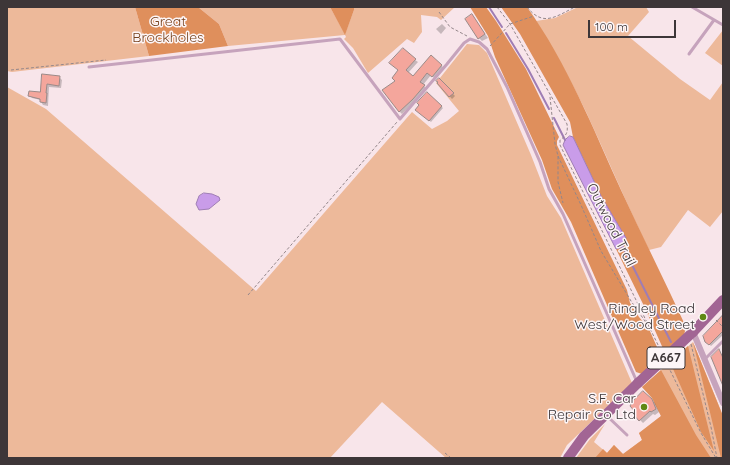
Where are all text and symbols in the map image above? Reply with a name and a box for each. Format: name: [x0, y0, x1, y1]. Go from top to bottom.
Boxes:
scale bar: [590, 12, 678, 38]
park label: Great Brockholes: [132, 14, 204, 46]
text: 100 m: [595, 19, 628, 34]
street label: Outwood Trail: [583, 181, 639, 269]
place label: Ringley Road West/Wood Street: [574, 301, 695, 334]
marker: Ringley Road West/Wood Street: [698, 312, 708, 322]
road number: A667: [647, 347, 685, 369]
place label: S.F. Car Repair Co Ltd: [548, 391, 636, 424]
marker: S.F. Car Repair Co Ltd: [639, 402, 649, 412]

